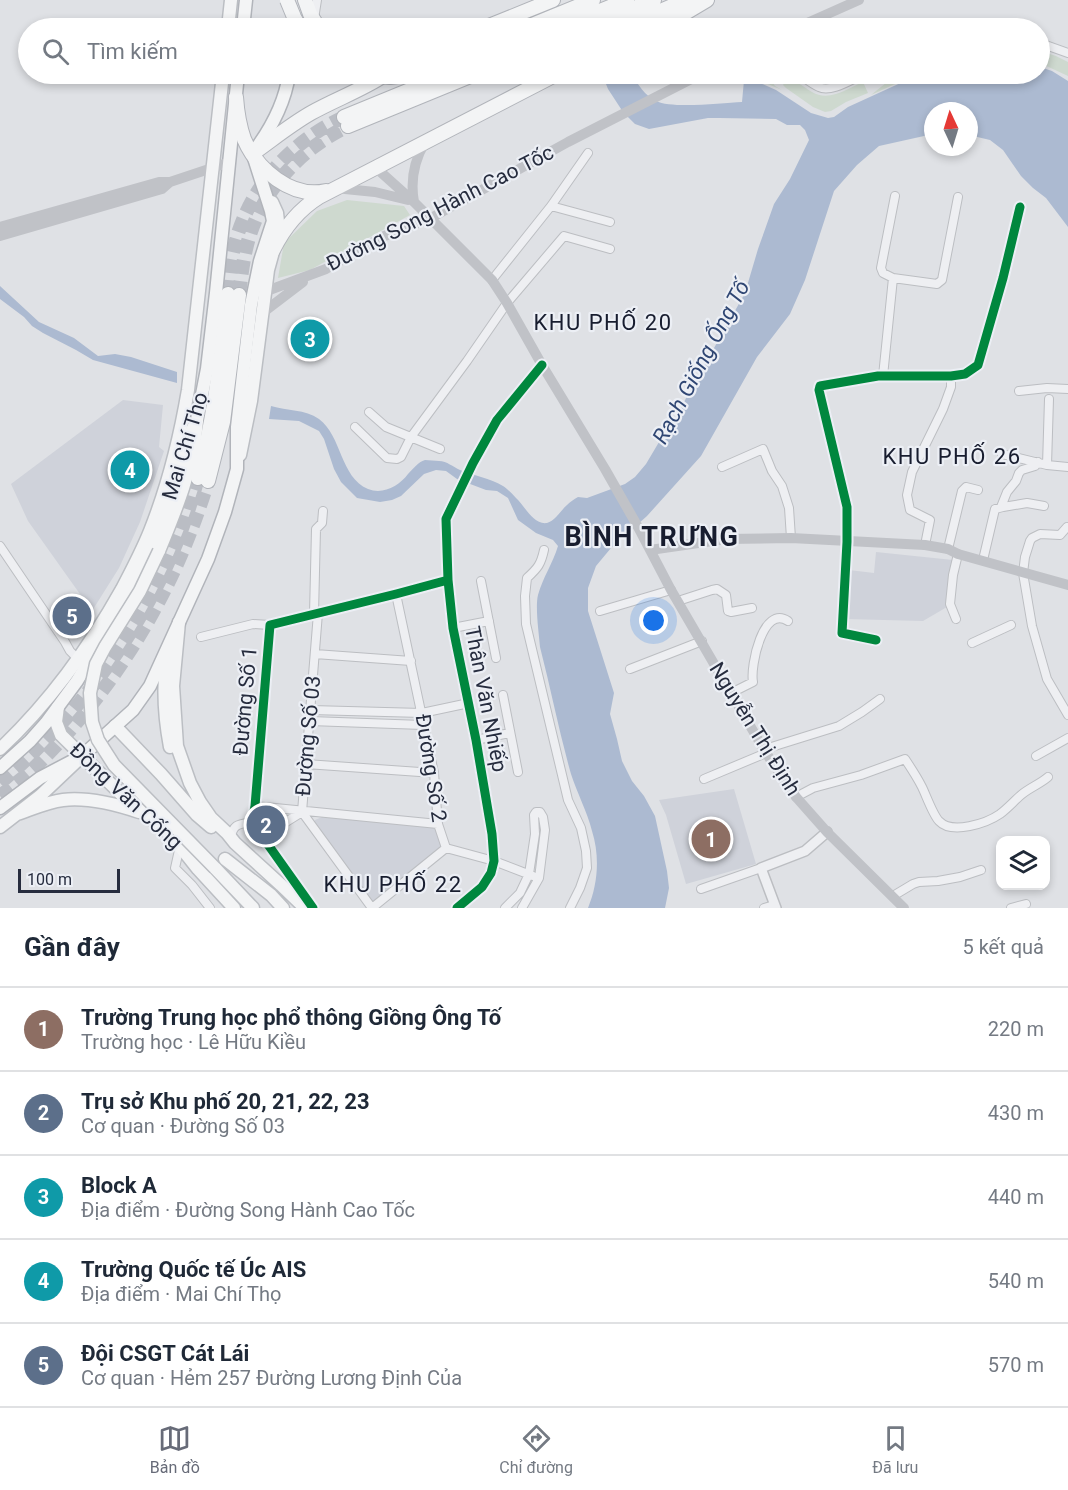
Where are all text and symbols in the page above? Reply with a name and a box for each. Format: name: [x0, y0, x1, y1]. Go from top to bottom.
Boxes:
search box: [18, 18, 1050, 84]
icon: search: [39, 35, 72, 68]
text: Tìm kiếm: [87, 39, 178, 64]
north arrow: [924, 102, 978, 156]
street label: Đường Song Hành Cao Tốc: [322, 140, 558, 276]
water label: Rạch Giống Ống Tố: [646, 273, 756, 448]
district label: KHU PHỐ 20: [533, 308, 673, 335]
pin: 3: [290, 316, 330, 362]
street label: Mai Chí Thọ: [157, 389, 213, 503]
district label: KHU PHỐ 26: [882, 442, 1022, 469]
pin: 4: [110, 448, 150, 492]
district label: BÌNH TRƯNG: [565, 520, 739, 553]
pin: 5: [52, 594, 92, 638]
your location: [639, 606, 668, 635]
street label: Thân Văn Nhiếp: [460, 624, 512, 774]
street label: Đường Số 1: [228, 646, 262, 756]
street label: Nguyễn Thị Định: [704, 658, 806, 800]
street label: Đường Số 03: [291, 675, 325, 797]
street label: Đường Số 2: [411, 712, 451, 824]
street label: Đồng Văn Cống: [65, 738, 187, 854]
pin: 2: [246, 802, 286, 848]
pin: 1: [692, 816, 730, 862]
map controls: [996, 836, 1050, 890]
button: layers: [996, 836, 1050, 890]
scale bar: [18, 866, 120, 894]
text: 100 m: [27, 870, 72, 889]
district label: KHU PHỐ 22: [323, 870, 463, 897]
text: Gần đây: [24, 932, 120, 962]
text: 5 kết quả: [962, 935, 1044, 959]
text: Trường Trung học phổ thông Giồng Ông Tố: [81, 1005, 501, 1030]
text: 1: [38, 1017, 49, 1041]
text: 220 m: [988, 1017, 1044, 1041]
text: Trường học · Lê Hữu Kiều: [81, 1030, 306, 1054]
text: Trụ sở Khu phố 20, 21, 22, 23: [81, 1089, 370, 1114]
text: 2: [38, 1101, 49, 1125]
text: 430 m: [988, 1101, 1044, 1125]
text: Cơ quan · Đường Số 03: [81, 1114, 285, 1138]
text: Block A: [81, 1173, 157, 1198]
text: 3: [38, 1185, 49, 1209]
text: 440 m: [988, 1185, 1044, 1209]
text: Địa điểm · Đường Song Hành Cao Tốc: [81, 1198, 415, 1222]
text: Trường Quốc tế Úc AIS: [81, 1257, 306, 1282]
text: 4: [38, 1269, 49, 1293]
text: 540 m: [988, 1269, 1044, 1293]
text: Địa điểm · Mai Chí Thọ: [81, 1282, 281, 1306]
text: Đội CSGT Cát Lái: [81, 1341, 249, 1366]
text: 5: [38, 1353, 49, 1377]
text: 570 m: [988, 1353, 1044, 1377]
text: Cơ quan · Hẻm 257 Đường Lương Định Của: [81, 1366, 462, 1390]
tab: Bản đồ: [150, 1422, 200, 1477]
tab: Chỉ đường: [499, 1422, 573, 1477]
tab: Đã lưu: [872, 1422, 918, 1477]

